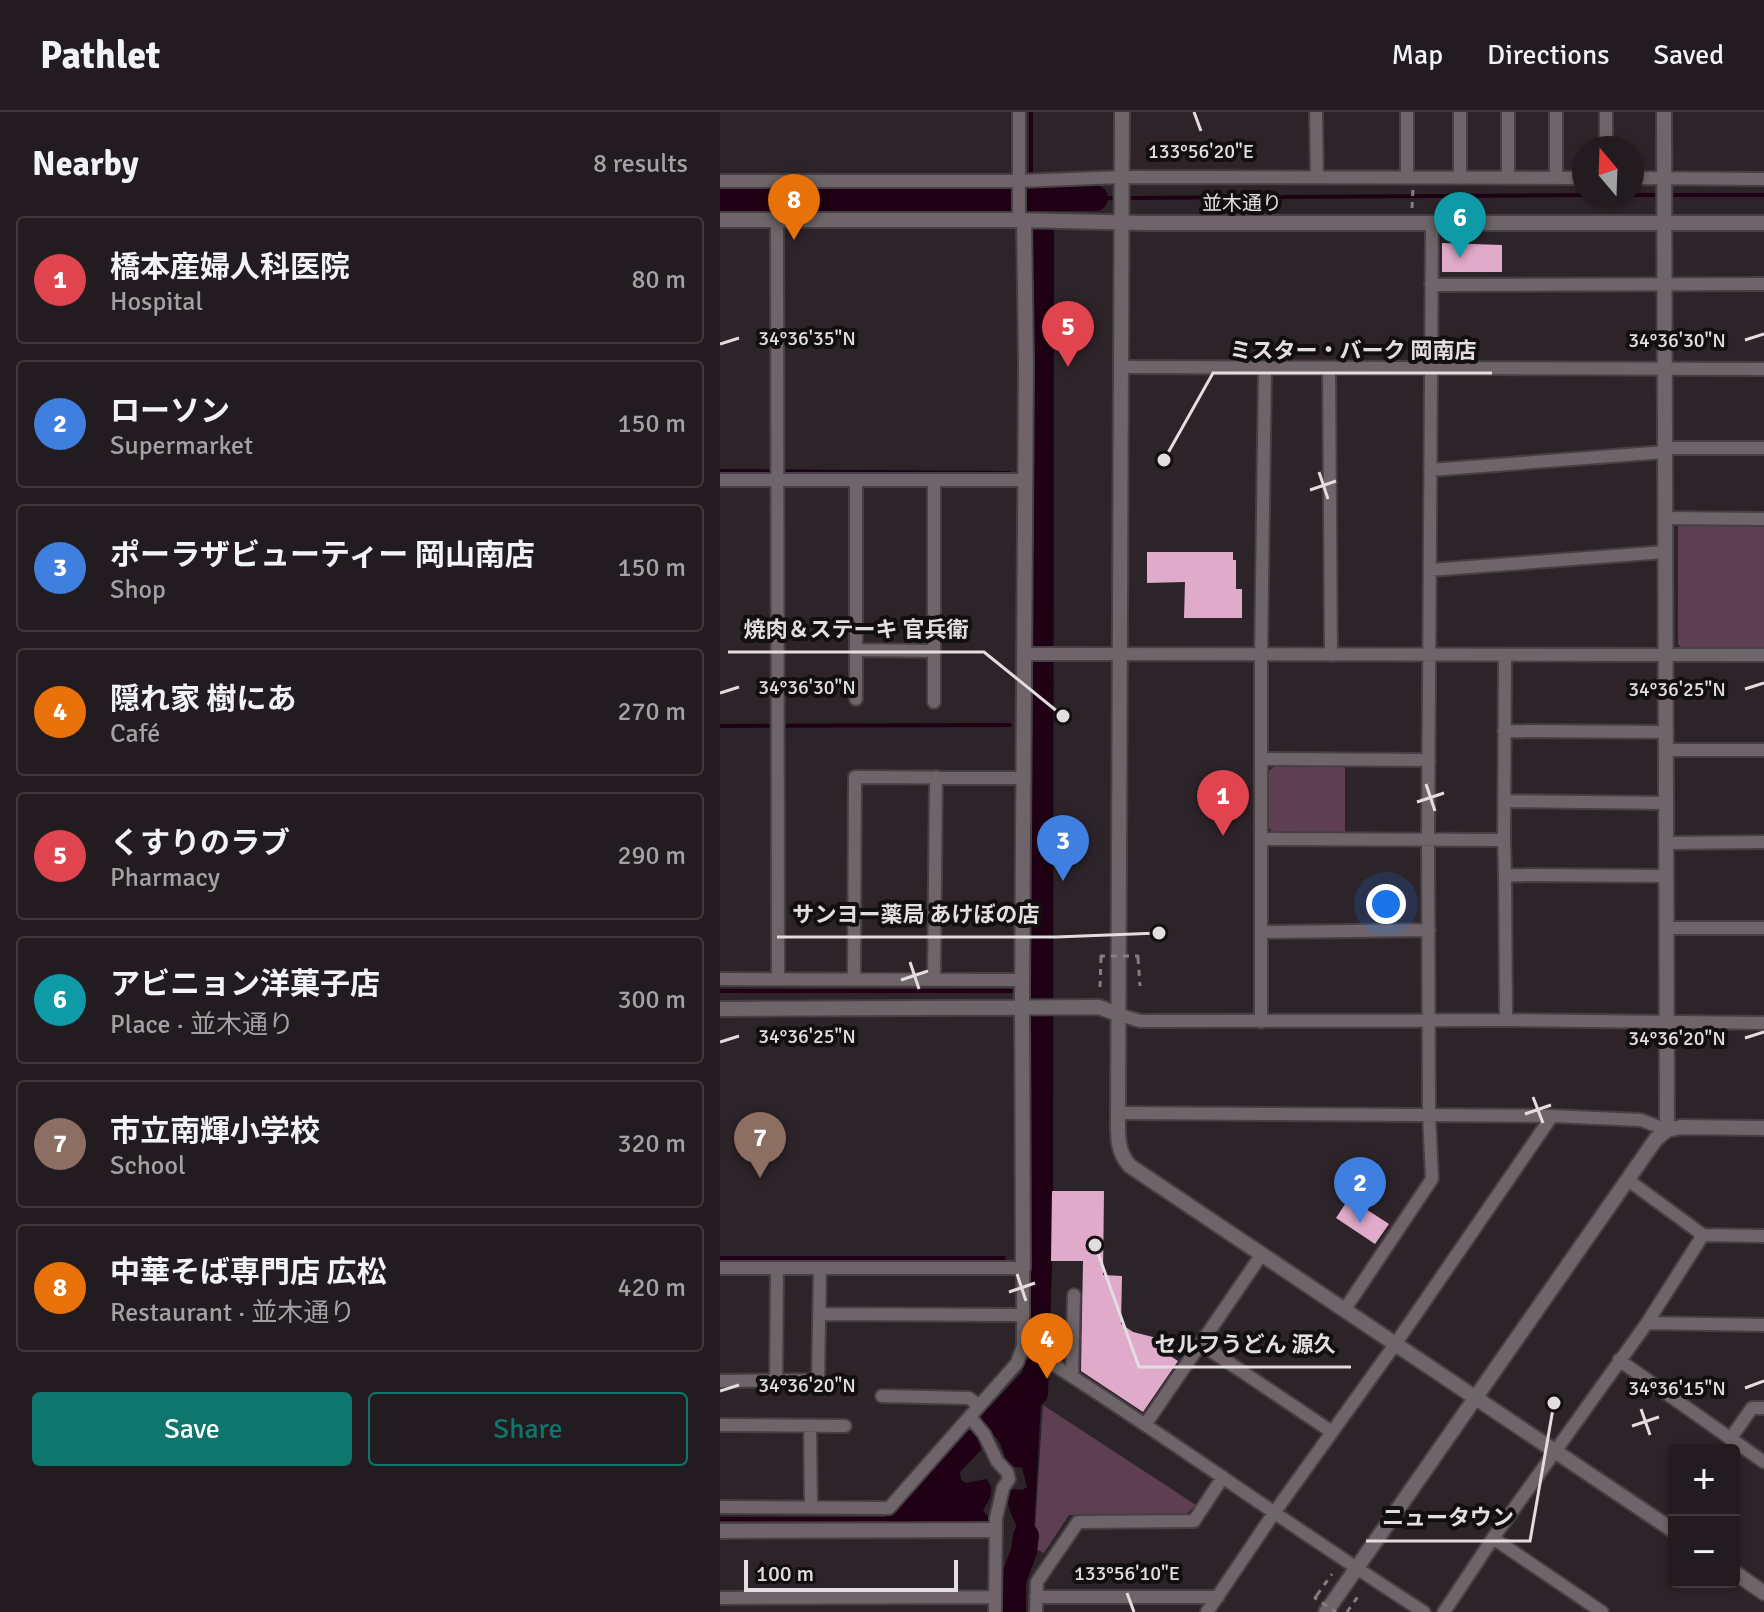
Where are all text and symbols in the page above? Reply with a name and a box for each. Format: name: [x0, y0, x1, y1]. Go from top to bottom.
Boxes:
text: Pathlet: [40, 32, 160, 79]
text: Map: [1391, 38, 1443, 72]
text: Directions: [1487, 38, 1609, 72]
text: Saved: [1653, 38, 1724, 72]
north arrow: [1572, 136, 1644, 208]
text: 133°56'20"E: [1148, 139, 1254, 164]
text: Nearby: [32, 143, 139, 185]
text: 8 results: [593, 148, 688, 180]
pin: 8: [768, 174, 820, 240]
street label: 並木通り: [1202, 191, 1282, 216]
pin: 6: [1434, 192, 1486, 258]
text: 橋本産婦人科医院: [110, 249, 350, 286]
text: 1: [53, 264, 67, 296]
text: 80 m: [631, 264, 686, 296]
text: Hospital: [110, 286, 203, 318]
pin: 5: [1042, 301, 1094, 367]
text: 34°36'35"N: [758, 326, 856, 351]
callout: ミスター・バーク 岡南店: [1213, 327, 1492, 373]
text: 34°36'30"N: [1628, 328, 1726, 353]
text: ミスター・バーク 岡南店: [1230, 337, 1476, 364]
text: ローソン: [110, 393, 230, 430]
text: 2: [53, 408, 67, 440]
text: 150 m: [617, 408, 686, 440]
text: Supermarket: [110, 430, 253, 462]
text: ポーラザビューティー 岡山南店: [110, 537, 535, 574]
text: 3: [53, 552, 67, 584]
text: 150 m: [617, 552, 686, 584]
text: Shop: [110, 574, 166, 606]
callout: 焼肉＆ステーキ 官兵衛: [728, 606, 984, 652]
text: 焼肉＆ステーキ 官兵衛: [744, 616, 968, 643]
text: 34°36'30"N: [758, 675, 856, 700]
text: 34°36'25"N: [1628, 677, 1726, 702]
text: 隠れ家 樹にあ: [110, 681, 297, 718]
text: 4: [53, 696, 67, 728]
text: 270 m: [617, 696, 686, 728]
text: Café: [110, 718, 160, 750]
pin: 1: [1197, 770, 1249, 836]
pin: 3: [1037, 815, 1089, 881]
text: くすりのラブ: [110, 825, 290, 862]
text: 5: [53, 840, 67, 872]
text: 290 m: [617, 840, 686, 872]
text: Pharmacy: [110, 862, 220, 894]
your location: [1366, 884, 1406, 924]
callout: サンヨー薬局 あけぼの店: [777, 891, 1056, 937]
text: サンヨー薬局 あけぼの店: [793, 901, 1039, 928]
text: アビニョン洋菓子店: [110, 966, 380, 1003]
text: 6: [53, 984, 67, 1016]
text: 300 m: [617, 984, 686, 1016]
text: Place · 並木通り: [110, 1009, 294, 1041]
text: 34°36'25"N: [758, 1024, 856, 1049]
text: 34°36'20"N: [1628, 1026, 1726, 1051]
pin: 7: [734, 1112, 786, 1178]
text: 市立南輝小学校: [110, 1113, 320, 1150]
text: 7: [53, 1128, 67, 1160]
text: 320 m: [617, 1128, 686, 1160]
text: School: [110, 1150, 186, 1182]
pin: 2: [1334, 1157, 1386, 1223]
text: 中華そば専門店 広松: [110, 1254, 387, 1291]
text: 8: [53, 1272, 67, 1304]
text: 420 m: [617, 1272, 686, 1304]
text: Restaurant · 並木通り: [110, 1297, 355, 1329]
pin: 4: [1021, 1313, 1073, 1379]
callout: セルフうどん 源久: [1139, 1321, 1351, 1367]
text: セルフうどん 源久: [1155, 1331, 1335, 1358]
text: 34°36'20"N: [758, 1373, 856, 1398]
text: 34°36'15"N: [1628, 1376, 1726, 1401]
button: Save: [32, 1392, 352, 1466]
button: Share: [368, 1392, 688, 1466]
map controls: [1668, 1444, 1740, 1588]
button: +: [1668, 1444, 1740, 1516]
callout: ニュータウン: [1366, 1495, 1530, 1541]
text: ニュータウン: [1382, 1504, 1514, 1531]
button: −: [1668, 1516, 1740, 1588]
scale bar: [744, 1556, 958, 1592]
text: 100 m: [756, 1560, 814, 1587]
text: 133°56'10"E: [1074, 1561, 1180, 1586]

